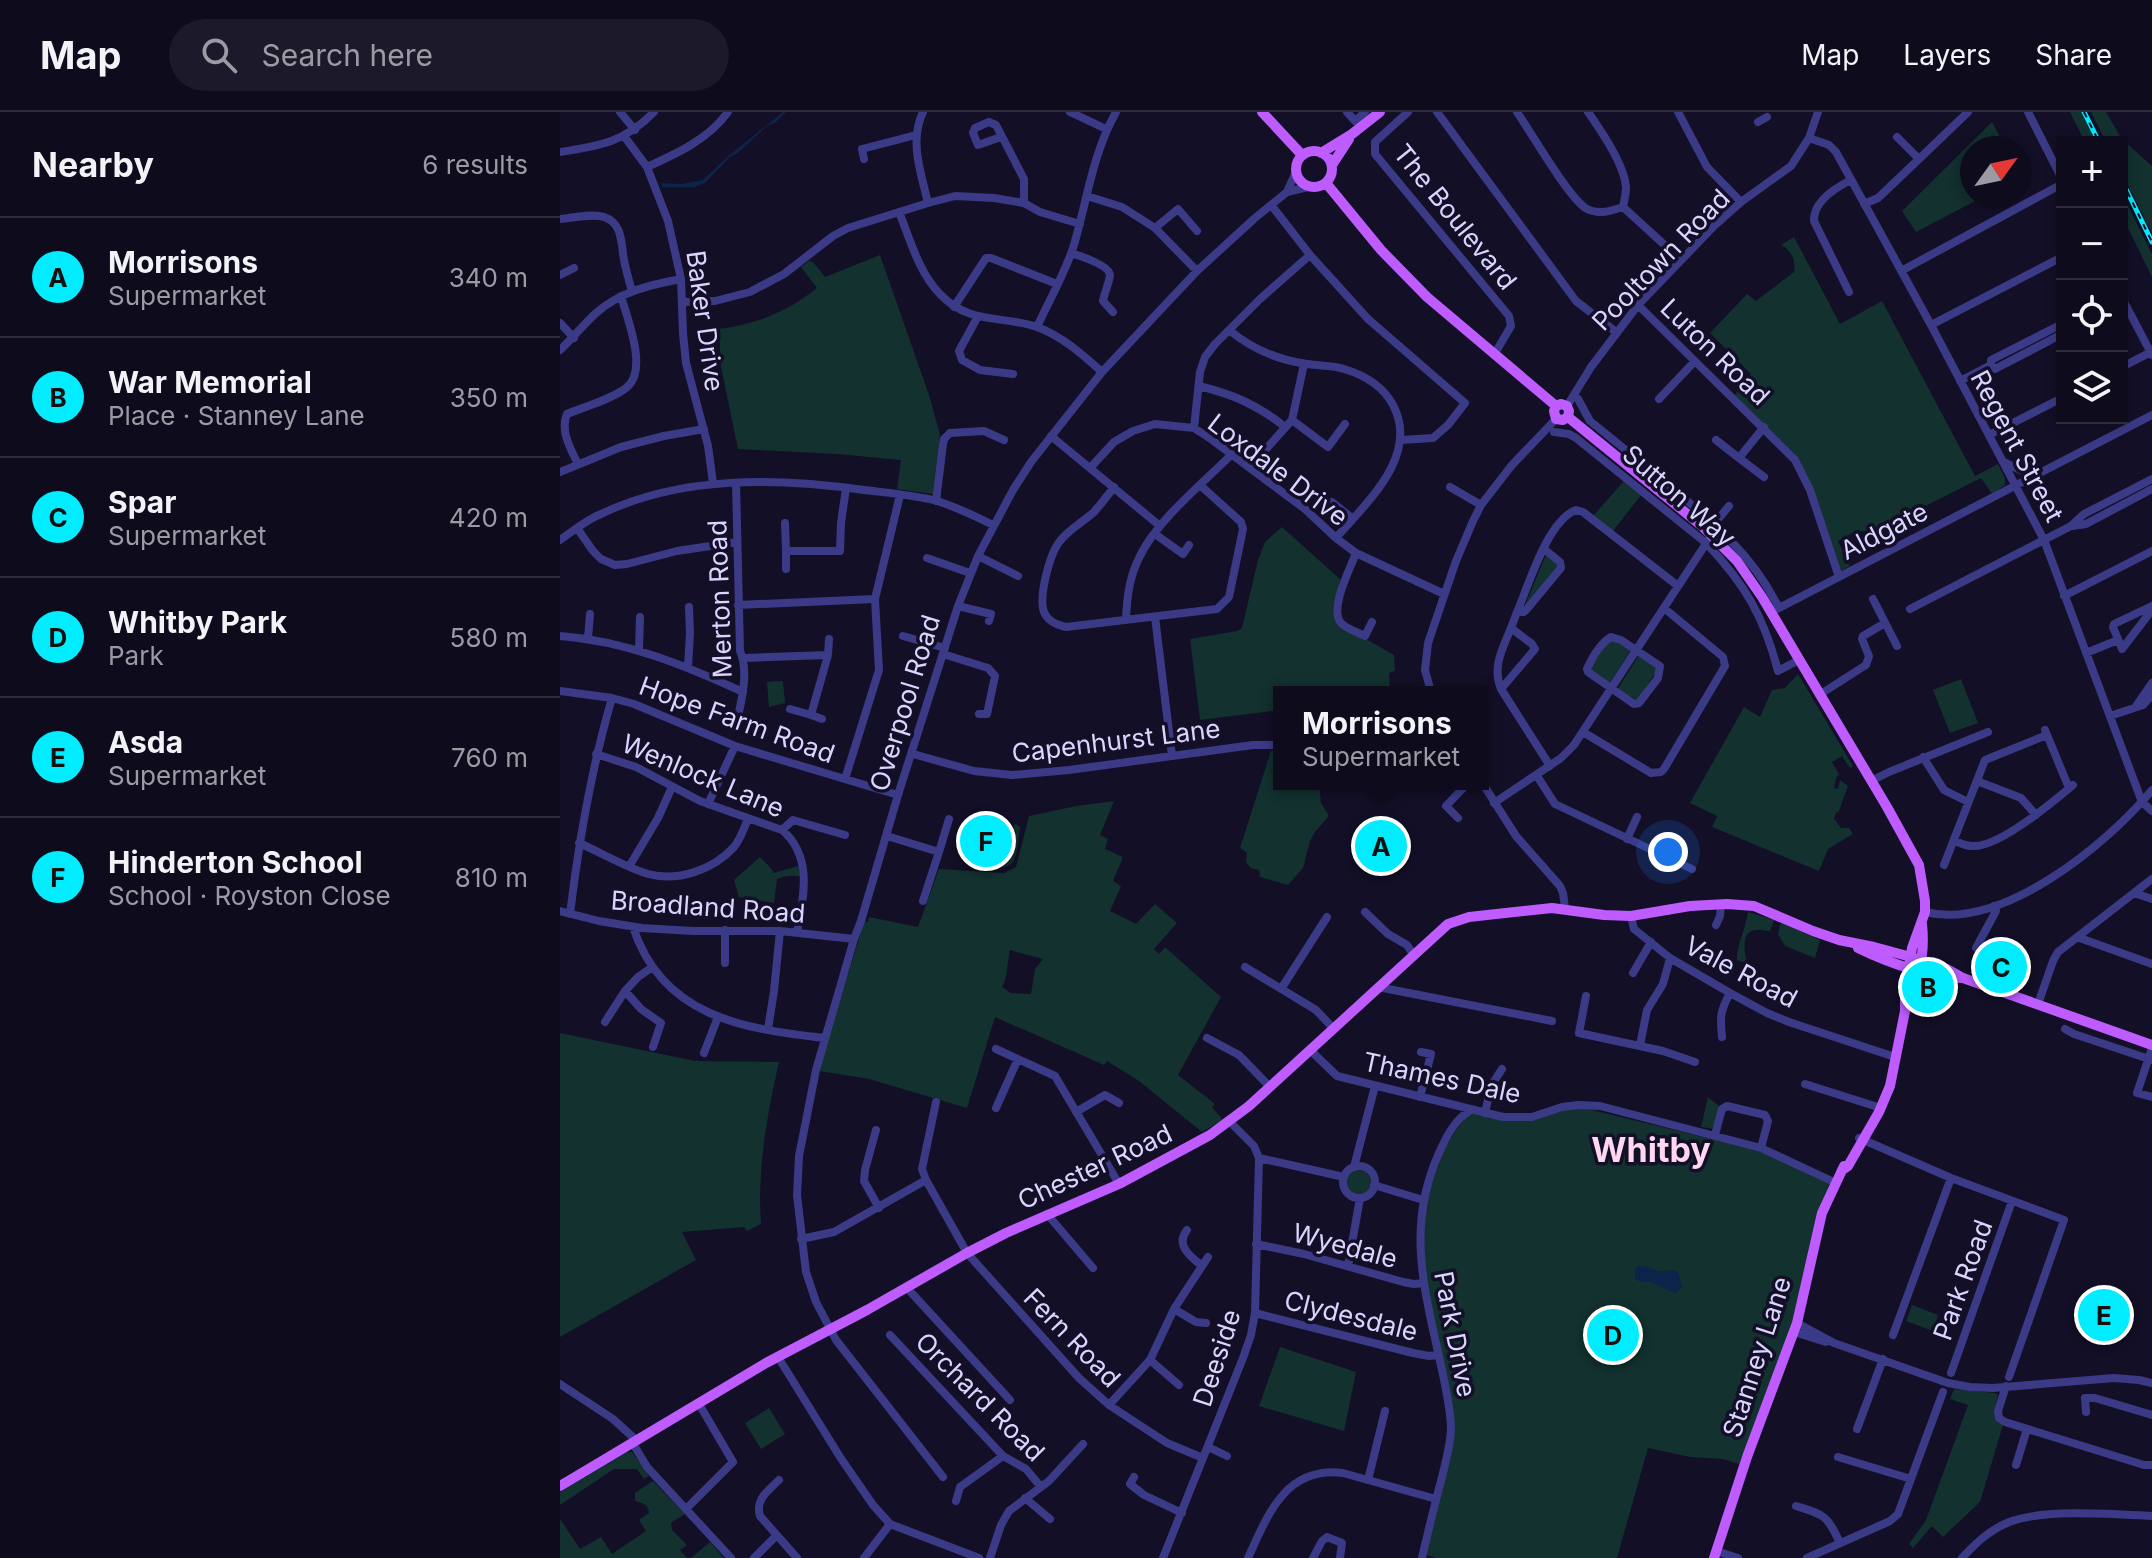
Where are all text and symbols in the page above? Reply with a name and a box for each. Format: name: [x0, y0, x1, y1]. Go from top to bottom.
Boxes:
search box: [169, 19, 729, 91]
text: Map: [40, 32, 121, 78]
icon: search: [197, 33, 241, 77]
text: Search here: [261, 37, 433, 73]
text: Map: [1801, 38, 1859, 72]
text: Layers: [1903, 38, 1991, 72]
text: Share: [2035, 38, 2112, 72]
north arrow: [1960, 136, 2032, 208]
map controls: [2056, 136, 2128, 424]
button: +: [2056, 136, 2128, 208]
street label: The Boulevard: [1387, 138, 1523, 296]
text: Nearby: [32, 144, 154, 185]
text: 6 results: [422, 149, 528, 180]
street label: Pooltown Road: [1585, 183, 1736, 337]
button: −: [2056, 208, 2128, 280]
text: Morrisons: [108, 244, 258, 280]
street label: Baker Drive: [680, 248, 731, 393]
text: A: [48, 262, 68, 293]
text: 340 m: [449, 262, 528, 293]
text: Supermarket: [108, 280, 266, 311]
button: locate: [2056, 280, 2128, 352]
street label: Luton Road: [1654, 292, 1776, 411]
button: layers: [2056, 352, 2128, 424]
text: War Memorial: [108, 364, 312, 400]
street label: Regent Street: [1965, 365, 2070, 527]
text: B: [49, 382, 67, 413]
text: 350 m: [450, 382, 528, 413]
text: Place · Stanney Lane: [108, 400, 365, 431]
street label: Loxdale Drive: [1202, 407, 1354, 532]
street label: Sutton Way: [1616, 438, 1742, 553]
text: Spar: [108, 484, 176, 520]
street label: Aldgate: [1835, 495, 1933, 566]
text: C: [48, 502, 68, 533]
text: 420 m: [449, 502, 528, 533]
street label: Merton Road: [701, 519, 738, 679]
text: Supermarket: [108, 520, 266, 551]
text: Whitby Park: [108, 604, 287, 640]
street label: Overpool Road: [863, 611, 946, 795]
text: D: [49, 622, 67, 653]
text: 580 m: [450, 622, 528, 653]
text: Park: [108, 640, 164, 671]
street label: Hope Farm Road: [635, 670, 839, 769]
popup: [1273, 686, 1489, 790]
text: Morrisons: [1302, 705, 1452, 741]
street label: Capenhurst Lane: [1010, 712, 1222, 769]
text: Asda: [108, 724, 183, 760]
street label: Wenlock Lane: [618, 727, 789, 824]
text: Supermarket: [1302, 741, 1460, 772]
text: E: [50, 742, 66, 773]
text: 760 m: [451, 742, 528, 773]
text: Supermarket: [108, 760, 266, 791]
pin: F: [960, 811, 1012, 871]
pin: A: [1355, 816, 1407, 876]
your location: [1648, 832, 1688, 872]
text: Hinderton School: [108, 844, 363, 880]
text: F: [50, 862, 66, 893]
text: 810 m: [455, 862, 528, 893]
text: School · Royston Close: [108, 880, 391, 911]
street label: Broadland Road: [610, 884, 806, 929]
street label: Vale Road: [1680, 929, 1803, 1014]
pin: C: [1975, 937, 2027, 997]
pin: B: [1902, 957, 1954, 1017]
street label: Thames Dale: [1360, 1046, 1524, 1109]
street label: Chester Road: [1013, 1117, 1177, 1216]
district label: Whitby: [1591, 1129, 1711, 1170]
street label: Park Road: [1926, 1215, 1999, 1344]
street label: Wyedale: [1290, 1217, 1401, 1274]
street label: Park Drive: [1428, 1268, 1483, 1399]
street label: Stanney Lane: [1716, 1273, 1797, 1441]
street label: Fern Road: [1018, 1282, 1127, 1393]
street label: Clydesdale: [1281, 1284, 1421, 1347]
pin: E: [2078, 1285, 2130, 1345]
street label: Deeside: [1186, 1305, 1247, 1410]
pin: D: [1587, 1305, 1639, 1365]
street label: Orchard Road: [910, 1326, 1051, 1467]

